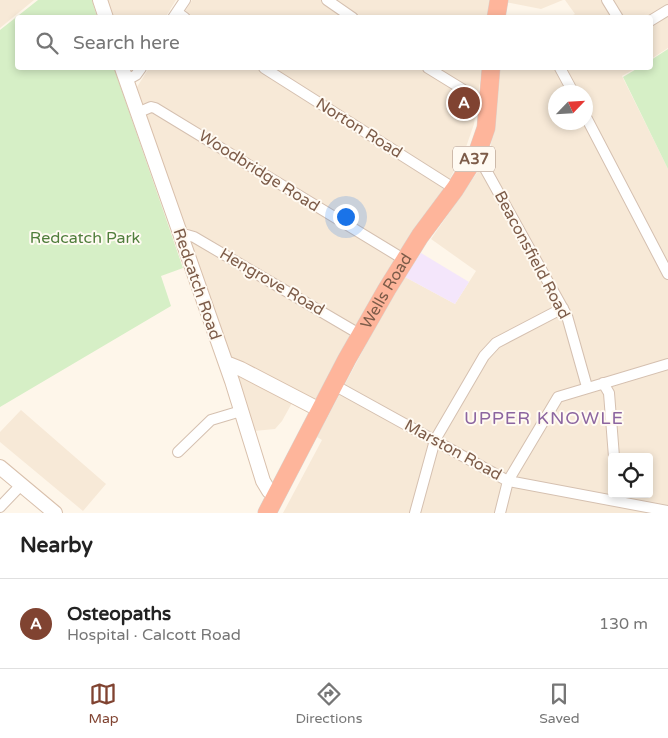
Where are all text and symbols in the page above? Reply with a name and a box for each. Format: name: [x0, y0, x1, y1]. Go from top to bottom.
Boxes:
search box: [15, 15, 653, 70]
icon: search: [33, 29, 61, 57]
text: Search here: [73, 32, 180, 54]
pin: A: [448, 84, 480, 122]
north arrow: [548, 85, 593, 130]
street label: Norton Road: [312, 93, 406, 163]
street label: Woodbridge Road: [195, 126, 323, 216]
road number: A37: [453, 146, 495, 172]
street label: Beaconsfield Road: [490, 187, 574, 323]
your location: [333, 204, 359, 230]
street label: Redcatch Road: [169, 226, 225, 342]
park label: Redcatch Park: [30, 228, 141, 248]
street label: Hengrove Road: [216, 244, 328, 320]
street label: Wells Road: [356, 250, 417, 333]
district label: UPPER KNOWLE: [464, 407, 624, 429]
street label: Marston Road: [401, 415, 505, 485]
map controls: [608, 453, 653, 498]
button: locate: [608, 453, 653, 498]
text: Nearby: [20, 533, 93, 558]
text: Osteopaths: [67, 603, 171, 625]
text: A: [30, 614, 42, 634]
text: 130 m: [599, 614, 648, 634]
text: Hospital · Calcott Road: [67, 625, 241, 645]
tab: Map: [88, 680, 119, 727]
tab: Directions: [295, 680, 362, 727]
tab: Saved: [539, 680, 580, 727]

